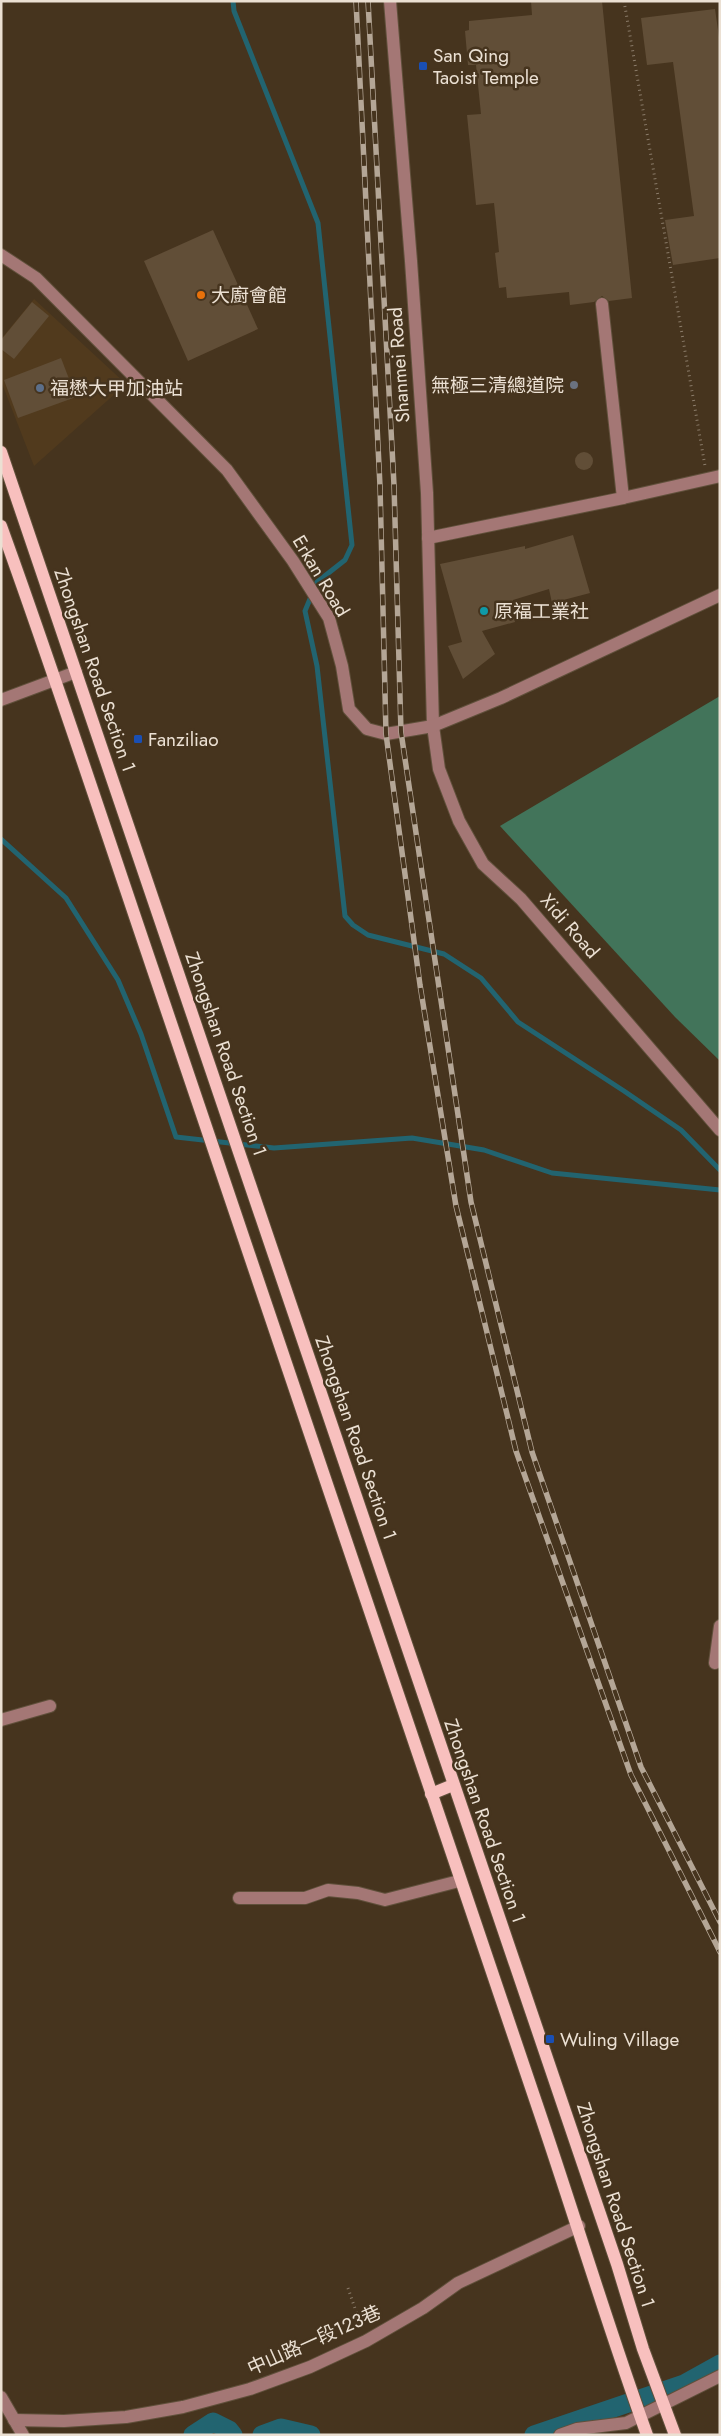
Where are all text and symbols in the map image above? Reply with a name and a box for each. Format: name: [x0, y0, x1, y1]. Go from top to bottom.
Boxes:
place label: San Qing Taoist Temple: [433, 42, 539, 91]
marker: San Qing Taoist Temple: [417, 60, 429, 72]
place label: 大廚會館: [211, 282, 287, 309]
marker: 大廚會館: [195, 289, 207, 301]
street label: Shanmei Road: [381, 306, 417, 424]
place label: 無極三清總道院: [431, 372, 564, 399]
place label: 福懋大甲加油站: [50, 375, 183, 402]
marker: 無極三清總道院: [568, 379, 580, 391]
marker: 福懋大甲加油站: [34, 382, 46, 394]
street label: Erkan Road: [286, 530, 356, 622]
street label: Zhongshan Road Section 1: [47, 564, 143, 776]
place label: 原福工業社: [494, 598, 589, 625]
marker: 原福工業社: [478, 605, 490, 617]
place label: Fanziliao: [148, 726, 219, 753]
marker: Fanziliao: [132, 733, 144, 745]
street label: Xidi Road: [534, 888, 606, 964]
street label: Zhongshan Road Section 1: [178, 948, 274, 1160]
street label: Zhongshan Road Section 1: [308, 1332, 404, 1544]
street label: Zhongshan Road Section 1: [437, 1715, 533, 1927]
place label: Wuling Village: [560, 2026, 679, 2053]
marker: Wuling Village: [544, 2033, 556, 2045]
street label: Zhongshan Road Section 1: [570, 2099, 662, 2311]
street label: 中山路一段123巷: [243, 2298, 385, 2382]

